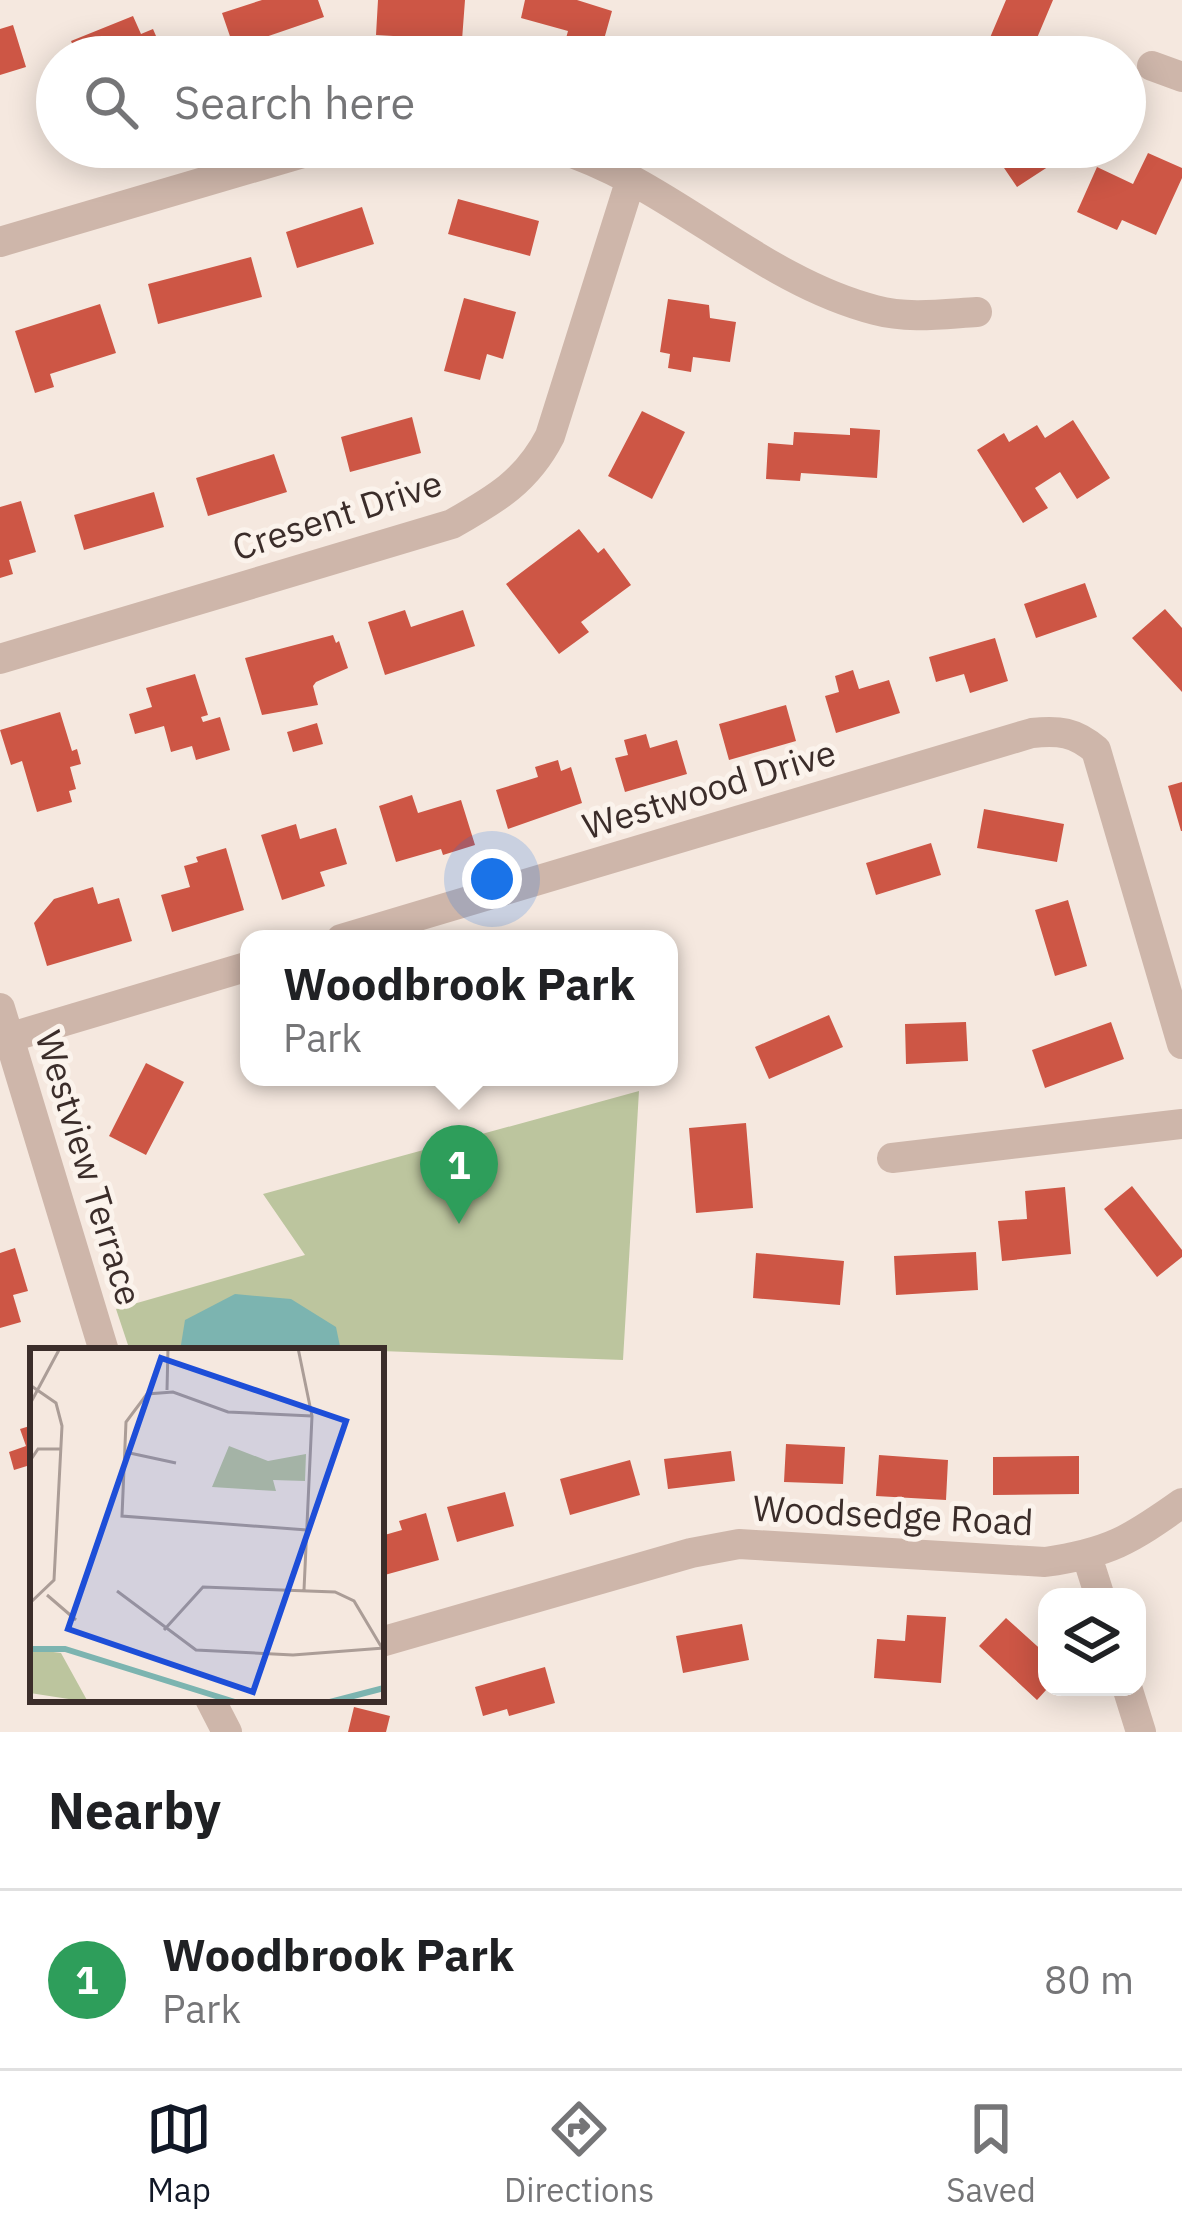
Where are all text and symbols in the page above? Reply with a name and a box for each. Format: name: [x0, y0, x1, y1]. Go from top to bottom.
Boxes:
search box: [36, 36, 1146, 168]
icon: search: [78, 69, 144, 135]
text: Search here: [174, 73, 415, 131]
street label: Cresent Drive: [226, 459, 448, 570]
street label: Westwood Drive: [577, 728, 841, 849]
your location: [462, 849, 522, 909]
popup: [240, 930, 678, 1086]
text: Woodbrook Park: [283, 954, 635, 1012]
text: Park: [283, 1012, 362, 1063]
street label: Westview Terrace: [25, 1025, 154, 1311]
pin: 1: [420, 1125, 498, 1224]
inset map: [30, 1348, 384, 1702]
street label: Woodsedge Road: [752, 1484, 1034, 1545]
map controls: [1038, 1588, 1146, 1696]
button: layers: [1038, 1588, 1146, 1696]
text: Nearby: [48, 1777, 221, 1843]
text: Woodbrook Park: [162, 1925, 514, 1983]
text: 1: [75, 1954, 99, 2005]
text: 80 m: [1044, 1954, 1134, 2005]
text: Park: [162, 1983, 241, 2034]
tab: Map: [146, 2096, 212, 2211]
tab: Directions: [504, 2096, 654, 2211]
tab: Saved: [946, 2096, 1036, 2211]

